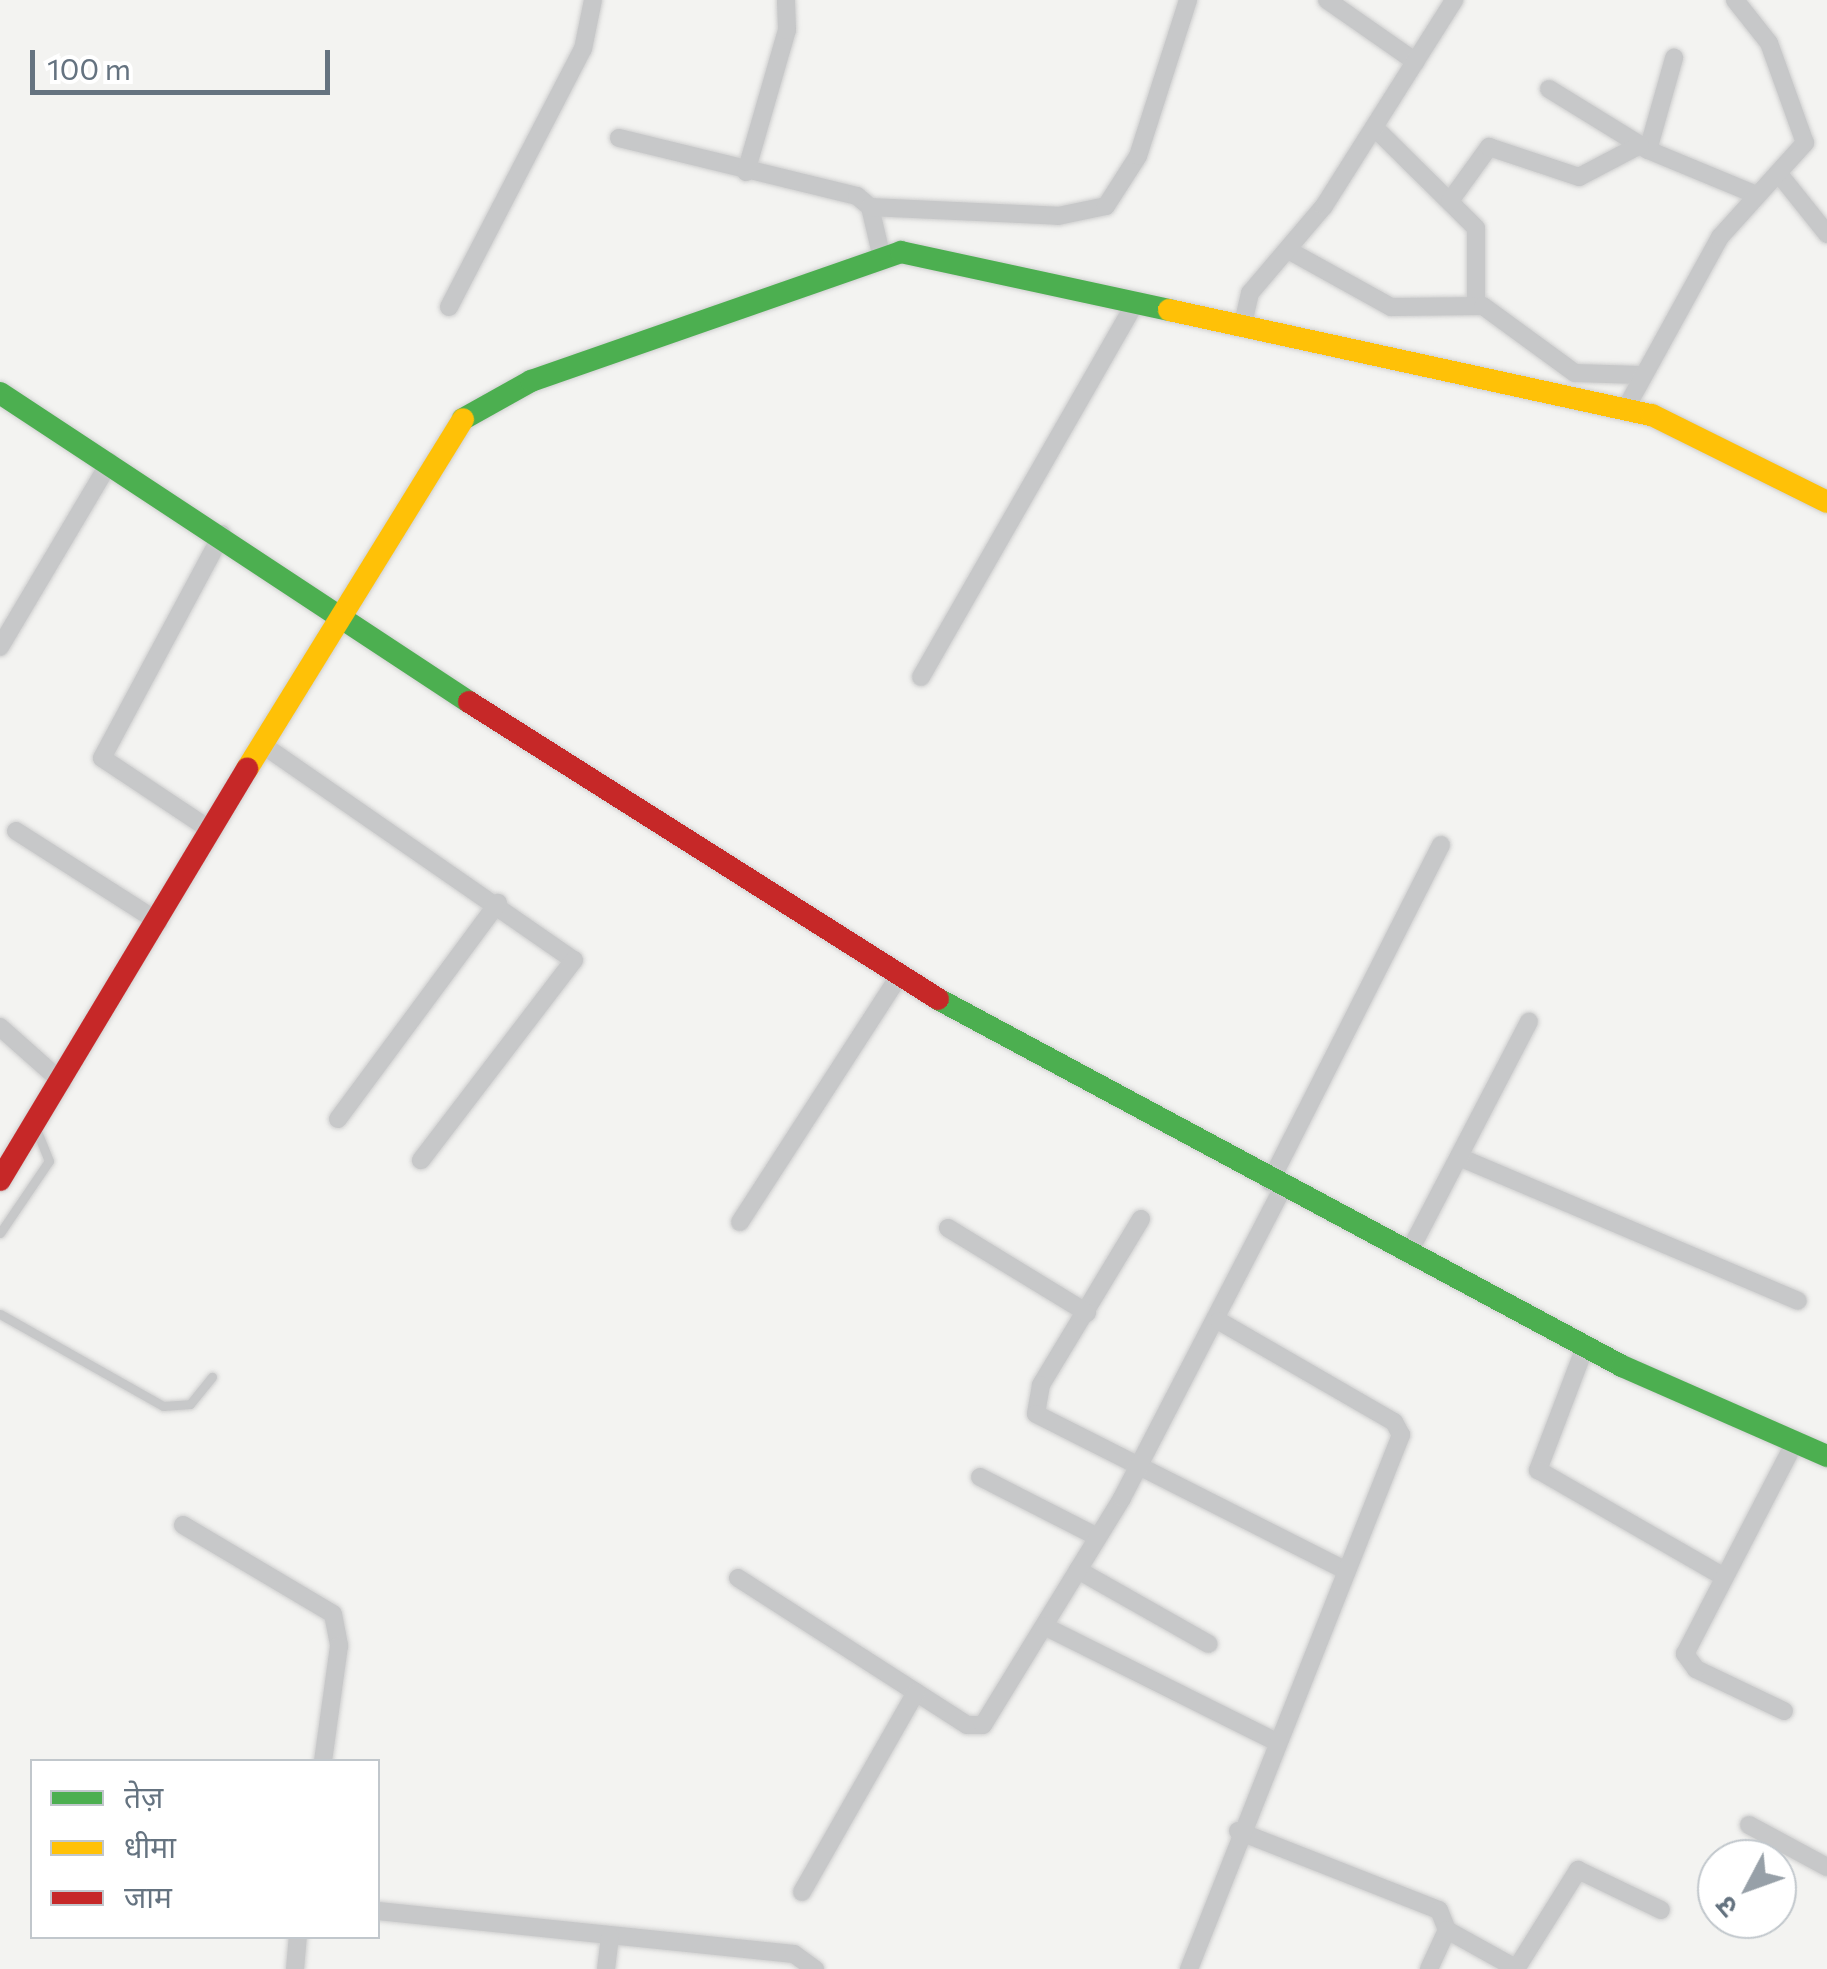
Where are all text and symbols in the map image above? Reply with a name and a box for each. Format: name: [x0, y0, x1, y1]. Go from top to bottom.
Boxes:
scale bar: [35, 30, 335, 92]
text: 100 m: [47, 49, 131, 86]
legend: [30, 1759, 380, 1939]
text: तेज़: [124, 1777, 163, 1814]
text: धीमा: [124, 1827, 176, 1864]
north arrow: [1697, 1839, 1797, 1939]
text: जाम: [124, 1877, 172, 1914]
text: उ: [1708, 1890, 1744, 1925]

